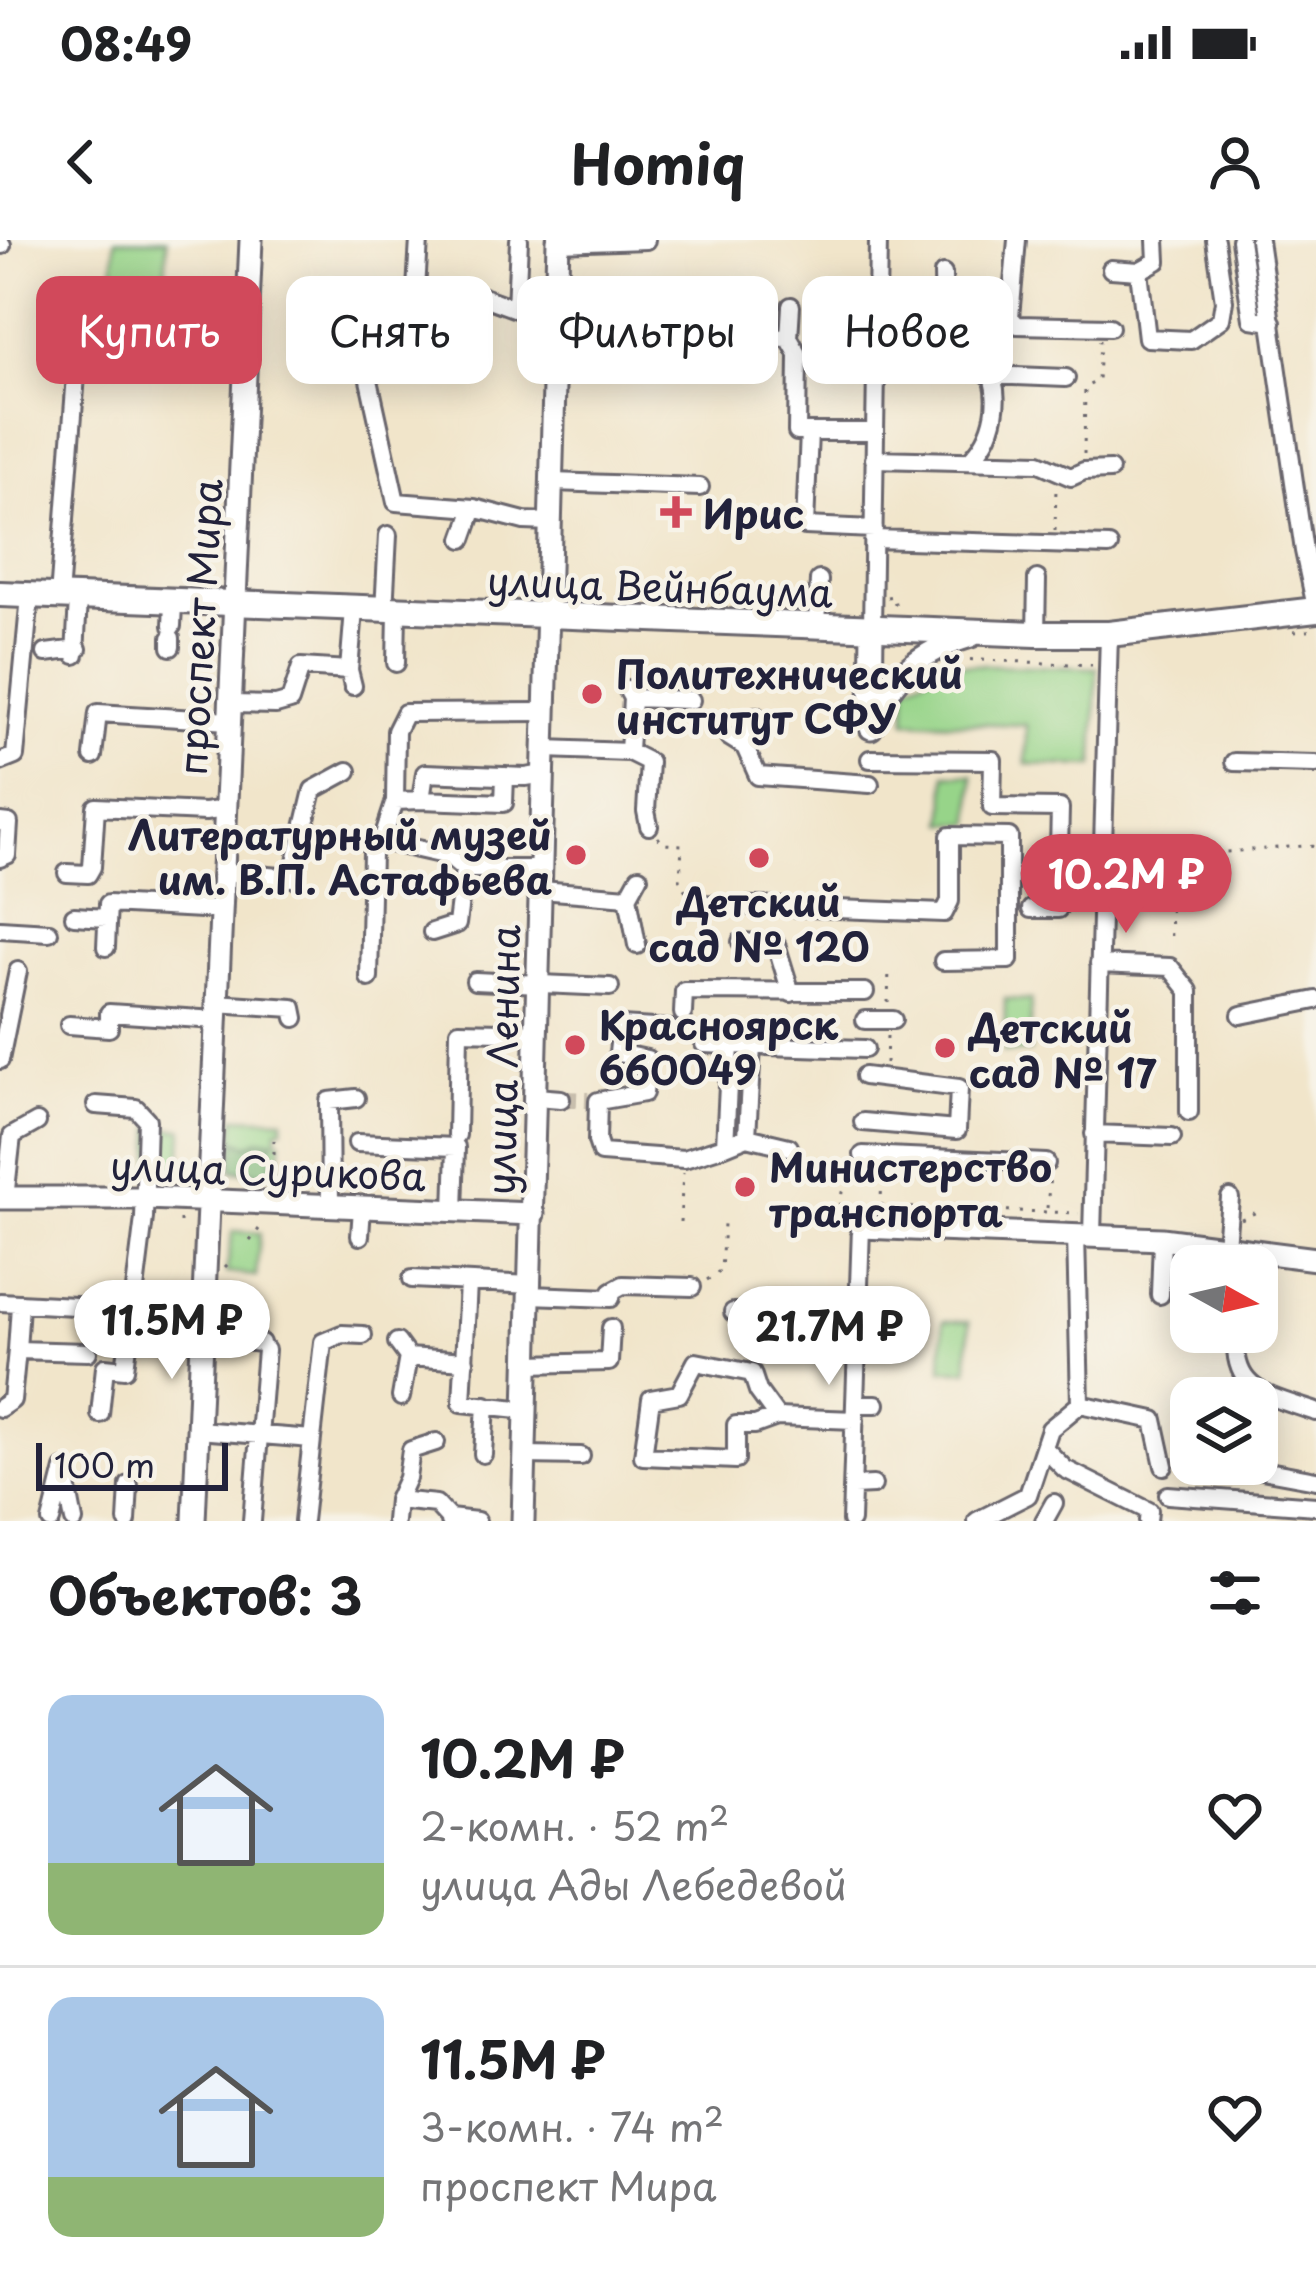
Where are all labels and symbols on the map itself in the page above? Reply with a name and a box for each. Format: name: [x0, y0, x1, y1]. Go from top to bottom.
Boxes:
street label: проспект Мира: [161, 477, 235, 777]
place label: Ирис: [703, 483, 804, 542]
marker: Ирис: [660, 496, 692, 528]
street label: улица Вейнбаума: [486, 549, 834, 621]
place label: Политехнический институт СФУ: [616, 643, 963, 747]
marker: Политехнический институт СФУ: [579, 681, 605, 707]
place label: Литературный музей им. В.П. Астафьева: [128, 804, 553, 908]
pin: 10.2M ₽: [1015, 834, 1237, 936]
marker: Литературный музей им. В.П. Астафьева: [563, 842, 589, 868]
marker: Детский сад № 120: [746, 845, 772, 871]
place label: Детский сад № 120: [648, 871, 870, 975]
street label: улица Ленина: [469, 924, 533, 1196]
place label: Красноярск 660049: [599, 994, 839, 1098]
place label: Детский сад № 17: [967, 997, 1157, 1101]
marker: Красноярск 660049: [562, 1032, 588, 1058]
marker: Детский сад № 17: [932, 1035, 958, 1061]
street label: улица Сурикова: [109, 1134, 428, 1204]
place label: Министерство транспорта: [769, 1136, 1052, 1240]
marker: Министерство транспорта: [732, 1174, 758, 1200]
north arrow: [1170, 1245, 1278, 1353]
pin: 11.5M ₽: [61, 1280, 283, 1382]
pin: 21.7M ₽: [718, 1286, 940, 1388]
scale bar: [36, 1437, 228, 1490]

